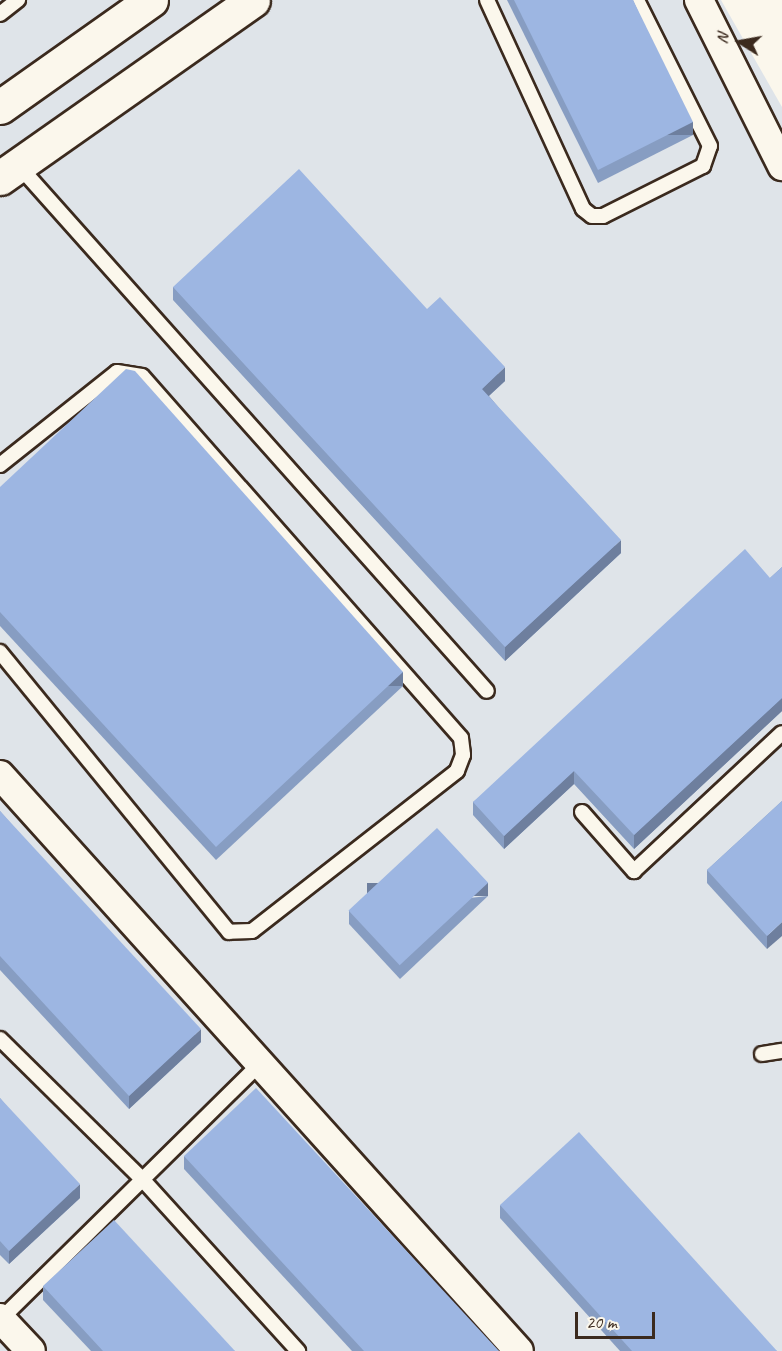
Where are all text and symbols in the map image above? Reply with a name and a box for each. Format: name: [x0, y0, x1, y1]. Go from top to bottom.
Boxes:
north arrow: [710, 12, 770, 72]
text: N: [712, 32, 733, 45]
scale bar: [578, 1300, 658, 1338]
text: 20 m: [586, 1311, 617, 1333]

